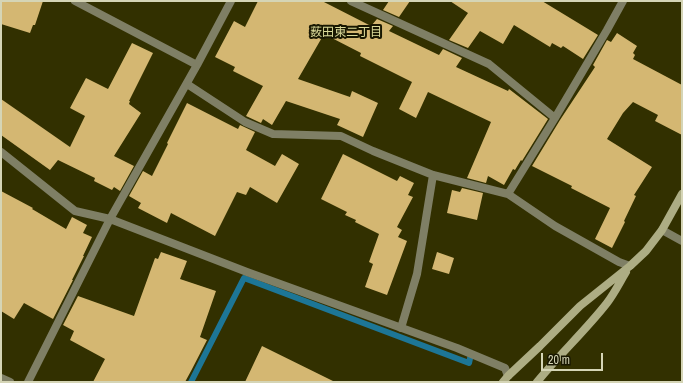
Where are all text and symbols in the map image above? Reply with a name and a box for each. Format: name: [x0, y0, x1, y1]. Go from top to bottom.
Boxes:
district label: 薮田東二丁目: [310, 26, 382, 40]
scale bar: [543, 345, 605, 371]
text: 20 m: [548, 352, 570, 368]

